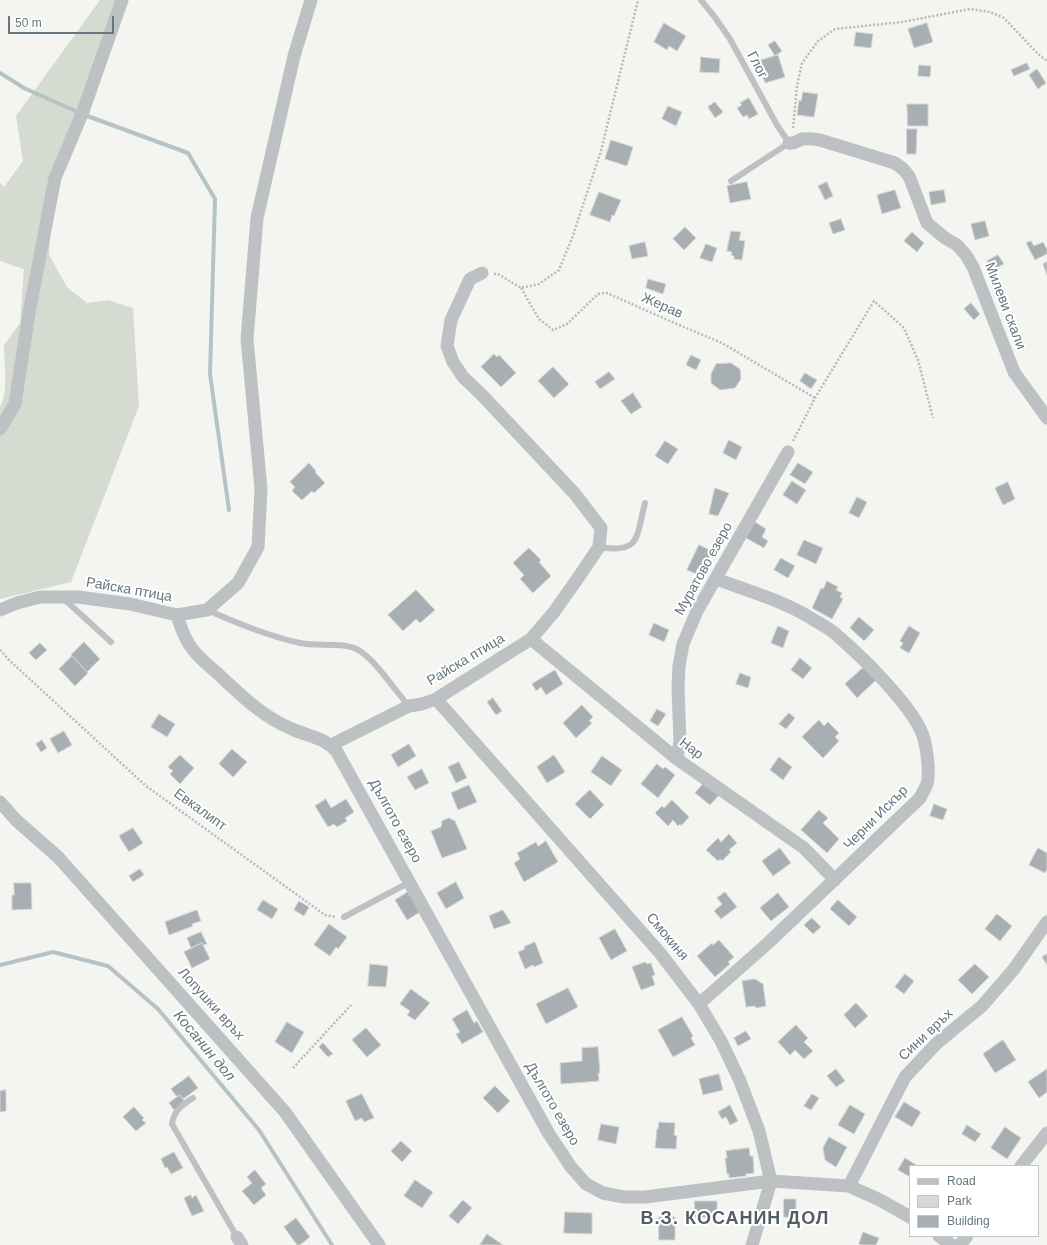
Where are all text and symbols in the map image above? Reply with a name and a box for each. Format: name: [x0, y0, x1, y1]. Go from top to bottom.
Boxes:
scale bar: [10, 8, 116, 34]
text: 50 m: [15, 16, 42, 30]
street label: Глог: [743, 49, 771, 81]
street label: Милеви скали: [981, 260, 1029, 352]
street label: Жерав: [639, 289, 685, 323]
street label: Муратово езеро: [671, 519, 737, 619]
street label: Райска птица: [85, 574, 173, 606]
street label: Райска птица: [424, 630, 508, 690]
street label: Нар: [676, 735, 706, 763]
street label: Дългото езеро: [365, 776, 425, 866]
street label: Черни Искър: [840, 782, 912, 854]
street label: Евкалипт: [170, 785, 230, 835]
street label: Смокиня: [642, 910, 692, 964]
street label: Лопушки връх: [174, 964, 248, 1044]
street label: Сини връх: [895, 1006, 957, 1064]
water label: Косанин дол: [169, 1007, 239, 1085]
street label: Дългото езеро: [521, 1059, 583, 1149]
legend: [909, 1165, 1039, 1237]
text: Road: [947, 1174, 976, 1188]
text: Park: [947, 1194, 972, 1208]
district label: В.З. КОСАНИН ДОЛ: [641, 1208, 829, 1230]
text: Building: [947, 1214, 990, 1228]

